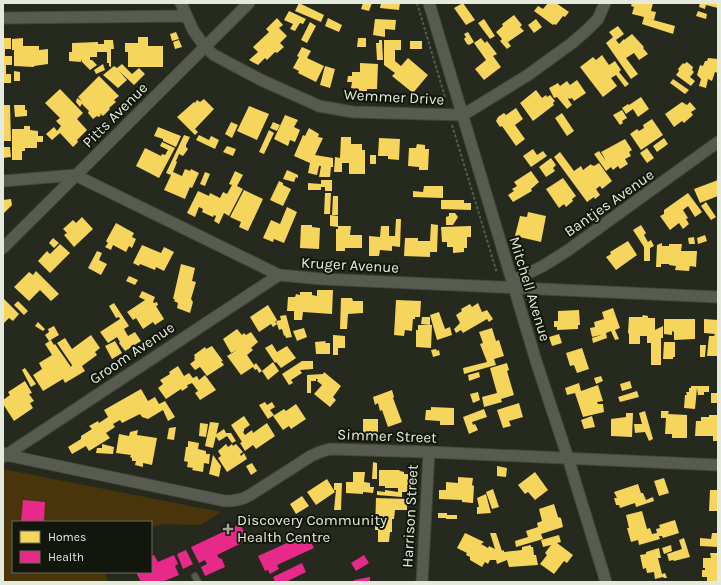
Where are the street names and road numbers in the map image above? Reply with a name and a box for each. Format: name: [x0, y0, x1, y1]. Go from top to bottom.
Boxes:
street label: Pitts Avenue: [79, 79, 151, 151]
street label: Wemmer Drive: [343, 85, 445, 109]
street label: Bantjes Avenue: [561, 165, 657, 241]
street label: Mitchell Avenue: [506, 234, 554, 344]
street label: Kruger Avenue: [301, 253, 399, 277]
street label: Groom Avenue: [86, 318, 178, 388]
street label: Simmer Street: [337, 425, 437, 447]
street label: Harrison Street: [398, 464, 422, 568]

